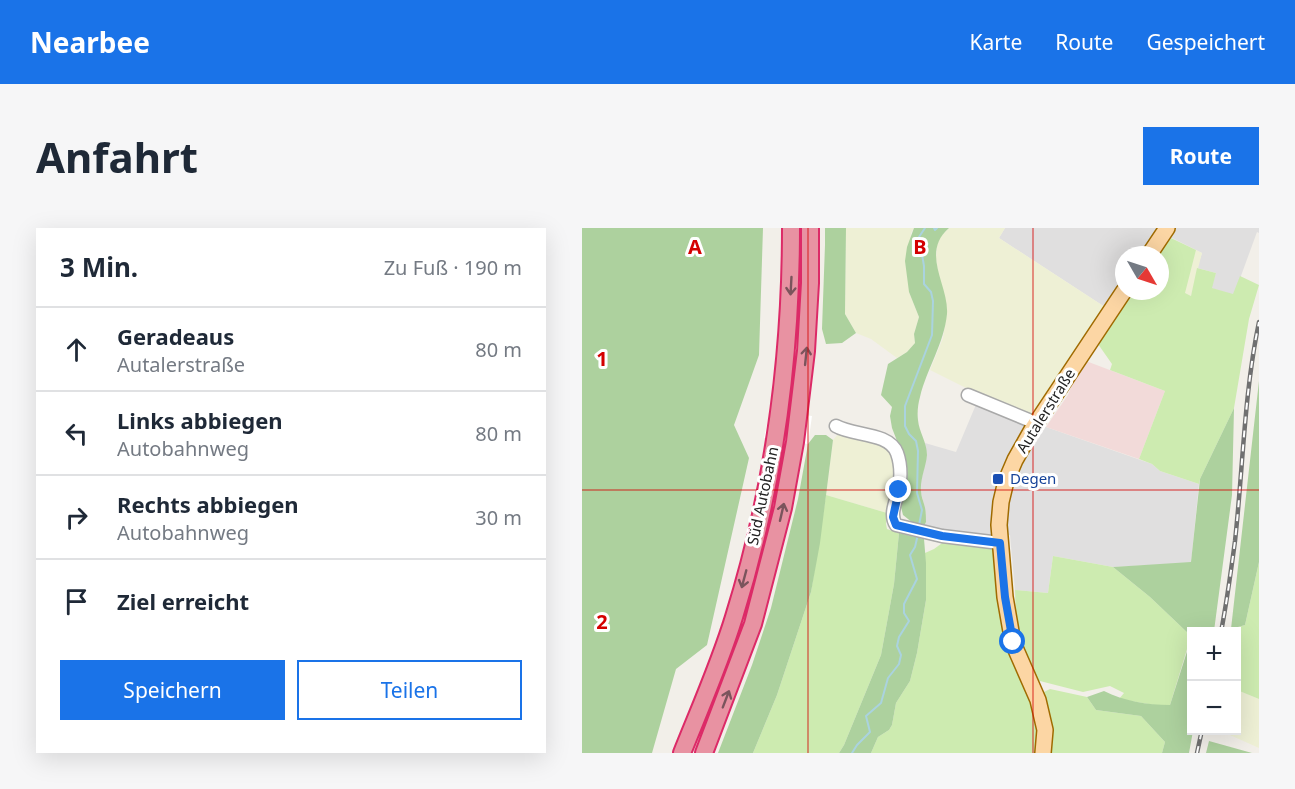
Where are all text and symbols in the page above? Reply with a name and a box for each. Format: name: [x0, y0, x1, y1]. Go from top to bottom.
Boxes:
text: Nearbee: [30, 23, 150, 61]
text: Karte: [969, 28, 1022, 56]
text: Route: [1055, 28, 1113, 56]
text: Gespeichert: [1146, 28, 1265, 56]
button: Route: [1143, 127, 1259, 185]
text: Anfahrt: [36, 128, 198, 185]
text: A: [688, 233, 702, 260]
text: B: [913, 233, 927, 260]
north arrow: [1115, 246, 1169, 300]
text: 3 Min.: [60, 249, 138, 285]
text: Zu Fuß · 190 m: [384, 254, 522, 281]
one-way arrow: [785, 276, 796, 296]
text: Geradeaus: [117, 321, 234, 351]
icon: ahead: [60, 333, 93, 366]
text: 80 m: [475, 336, 522, 363]
text: 1: [596, 345, 608, 372]
one-way arrow: [801, 346, 812, 366]
text: Autalerstraße: [117, 351, 245, 378]
street label: Autalerstraße: [1011, 364, 1079, 456]
text: Links abbiegen: [117, 405, 283, 435]
icon: left: [60, 417, 93, 450]
text: 80 m: [475, 420, 522, 447]
text: Autobahnweg: [117, 435, 249, 462]
street label: Süd Autobahn: [742, 445, 782, 547]
place label: Degen: [1010, 468, 1056, 488]
marker: Degen: [991, 472, 1005, 486]
route end: [885, 476, 911, 502]
text: Rechts abbiegen: [117, 489, 299, 519]
icon: right: [60, 501, 93, 534]
one-way arrow: [776, 503, 788, 522]
text: 30 m: [475, 504, 522, 531]
text: Autobahnweg: [117, 519, 249, 546]
one-way arrow: [738, 569, 750, 588]
icon: arrive: [60, 585, 93, 618]
text: Ziel erreicht: [117, 586, 249, 616]
text: 2: [596, 608, 608, 635]
map controls: [1187, 627, 1241, 735]
button: +: [1187, 627, 1241, 681]
route start: [999, 628, 1025, 654]
button: Speichern: [60, 660, 285, 720]
button: Teilen: [297, 660, 522, 720]
button: −: [1187, 681, 1241, 735]
one-way arrow: [721, 690, 732, 708]

